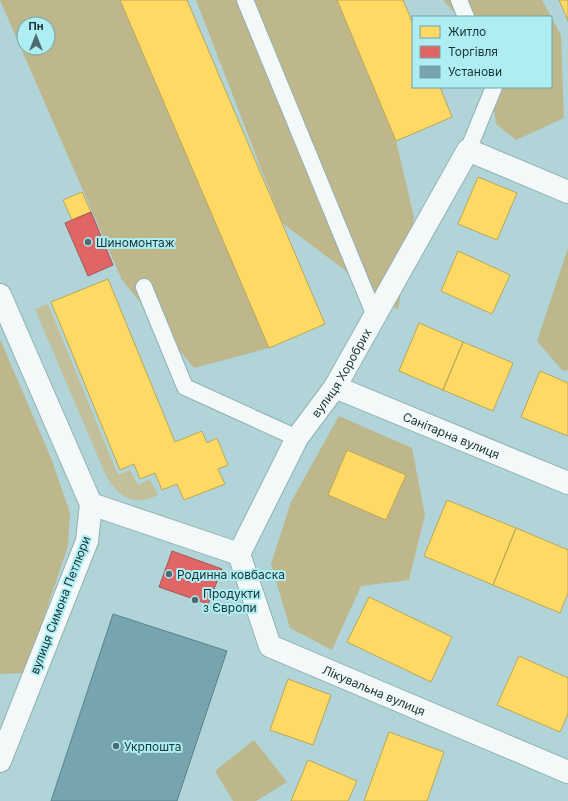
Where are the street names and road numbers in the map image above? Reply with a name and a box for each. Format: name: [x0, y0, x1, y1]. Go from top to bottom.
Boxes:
street label: вулиця Хоробрих: [308, 325, 374, 420]
street label: Санітарна вулиця: [401, 408, 502, 462]
street label: вулиця Симона Петлюри: [27, 534, 93, 676]
street label: Лікувальна вулиця: [320, 662, 428, 718]

